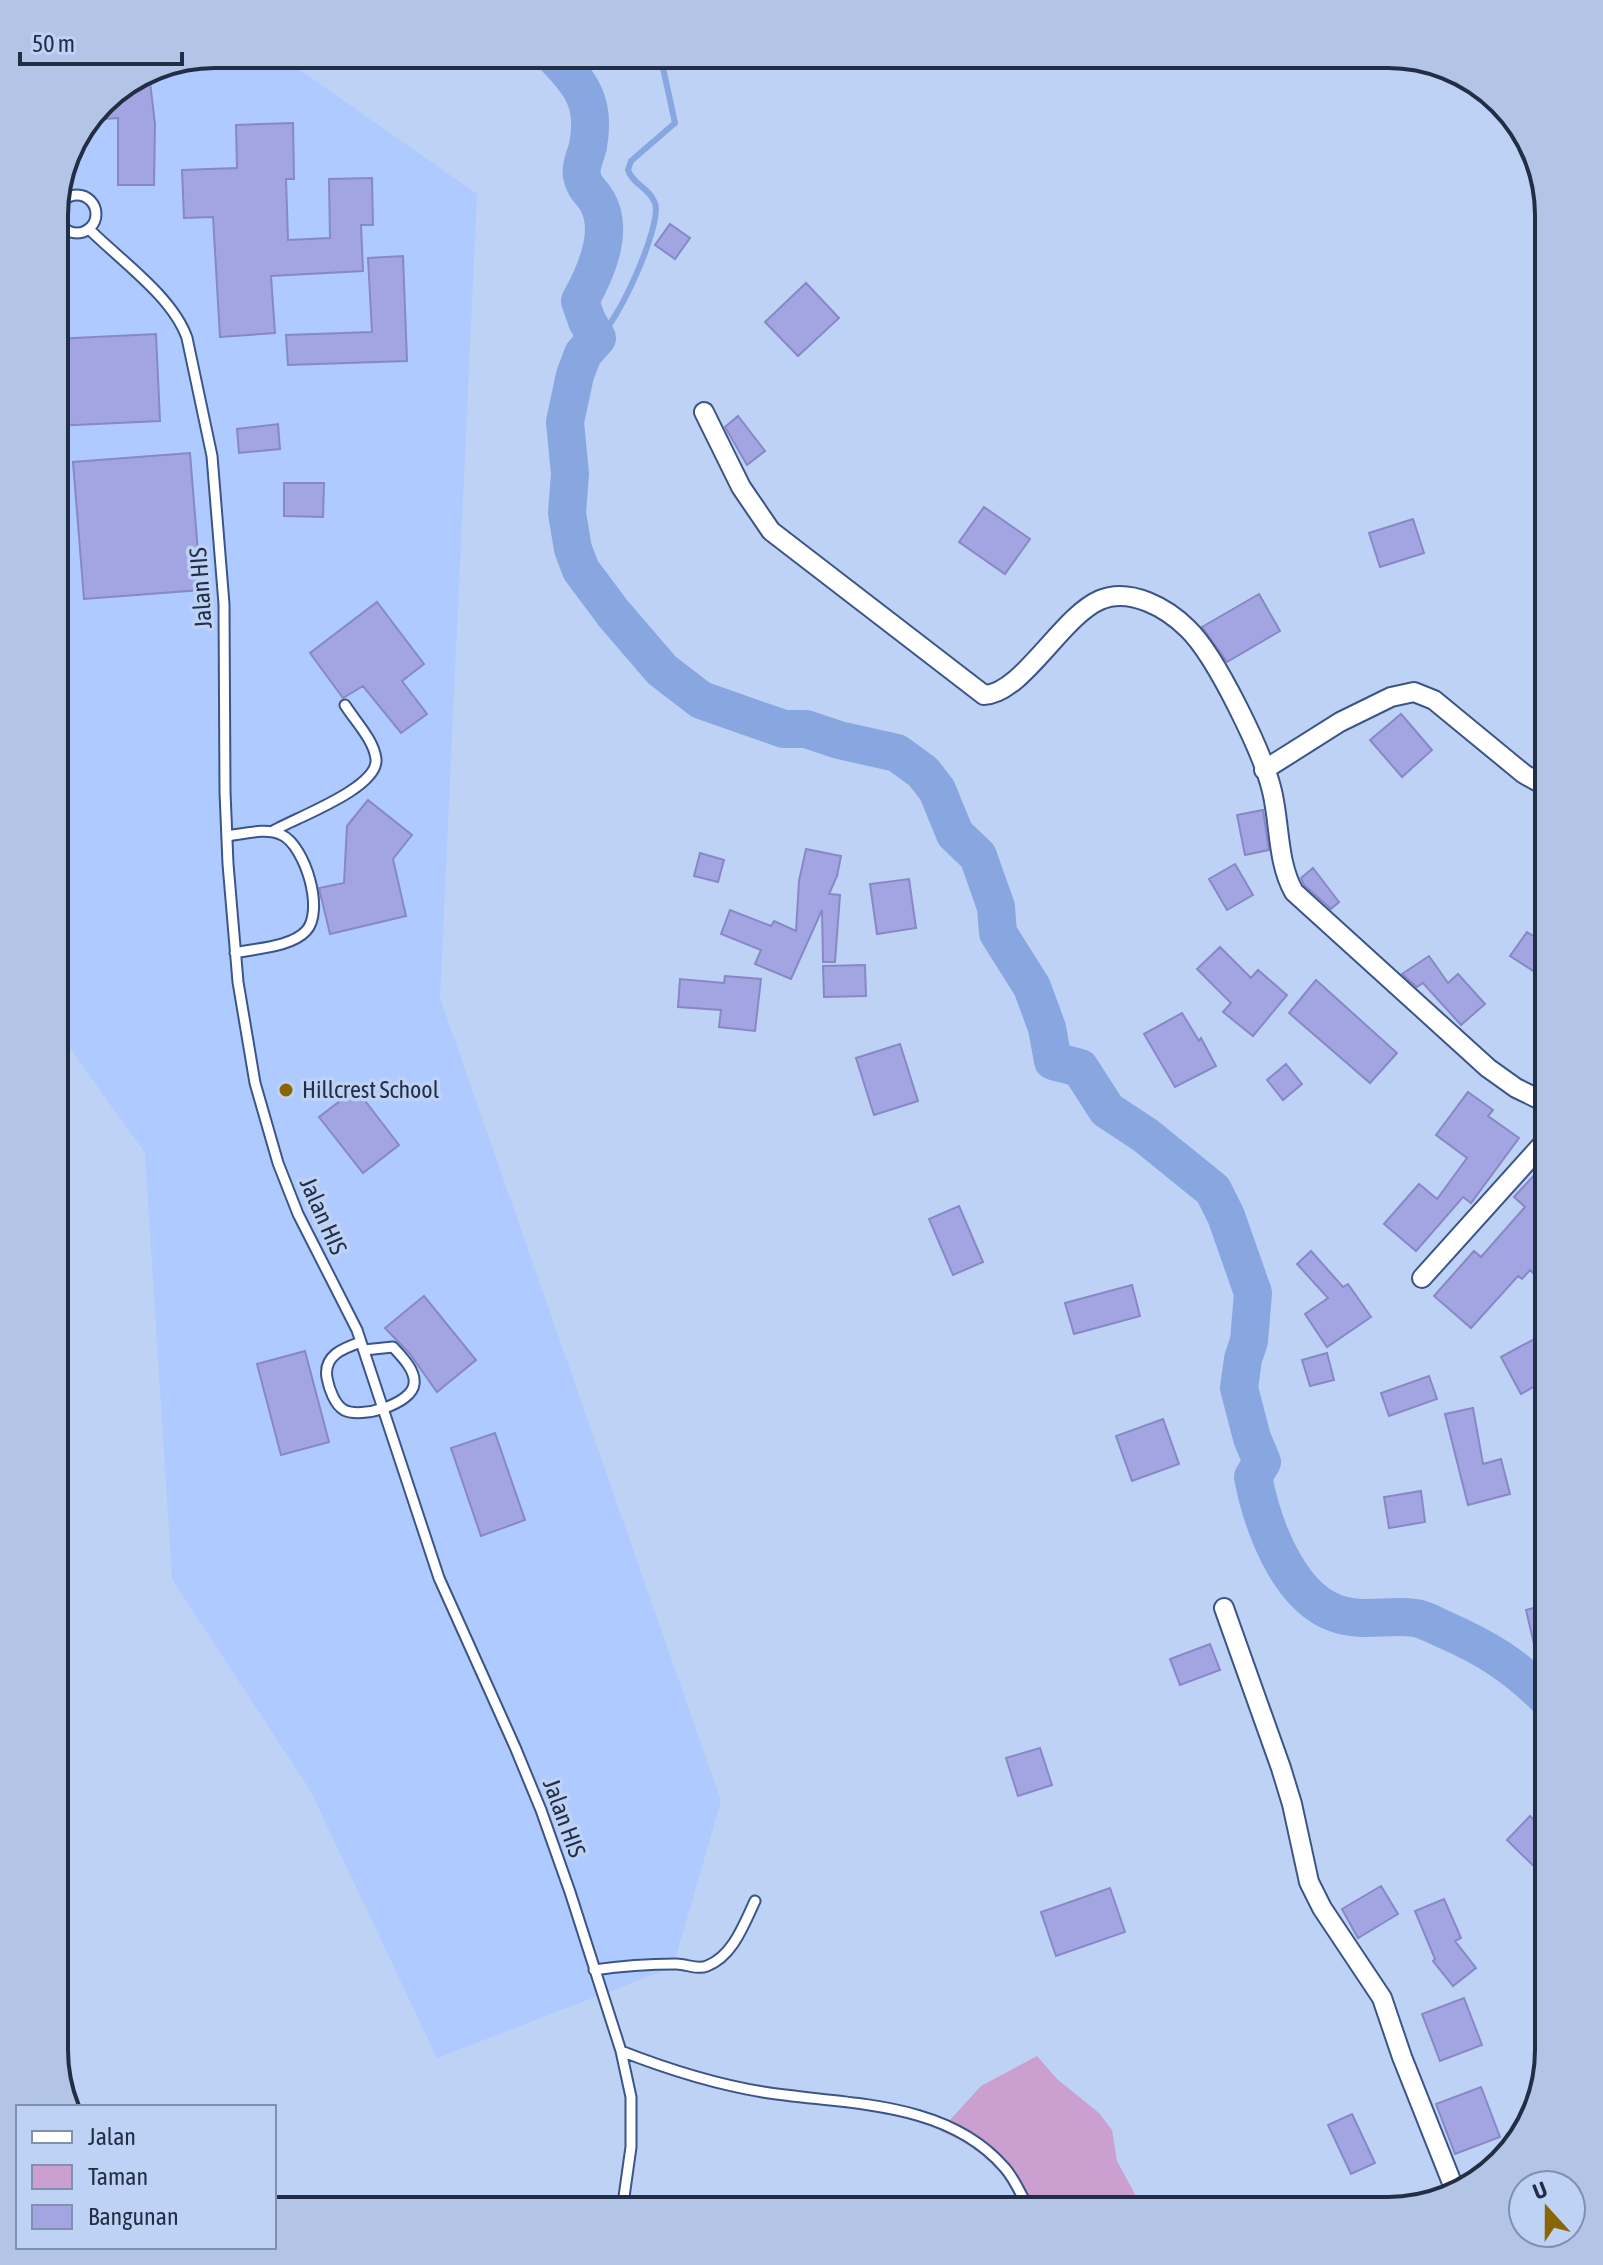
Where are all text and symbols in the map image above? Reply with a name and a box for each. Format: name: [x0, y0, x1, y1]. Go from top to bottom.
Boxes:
scale bar: [20, 16, 182, 66]
text: 50 m: [32, 30, 75, 57]
street label: Jalan HIS: [184, 546, 217, 630]
place label: Hillcrest School: [302, 1076, 440, 1103]
marker: Hillcrest School: [277, 1081, 295, 1099]
street label: Jalan HIS: [295, 1173, 352, 1258]
street label: Jalan HIS: [538, 1775, 591, 1861]
legend: [16, 2105, 276, 2249]
text: Jalan: [88, 2123, 136, 2150]
text: Taman: [88, 2163, 148, 2190]
north arrow: [1507, 2169, 1587, 2249]
text: U: [1529, 2176, 1551, 2205]
text: Bangunan: [88, 2203, 179, 2230]

